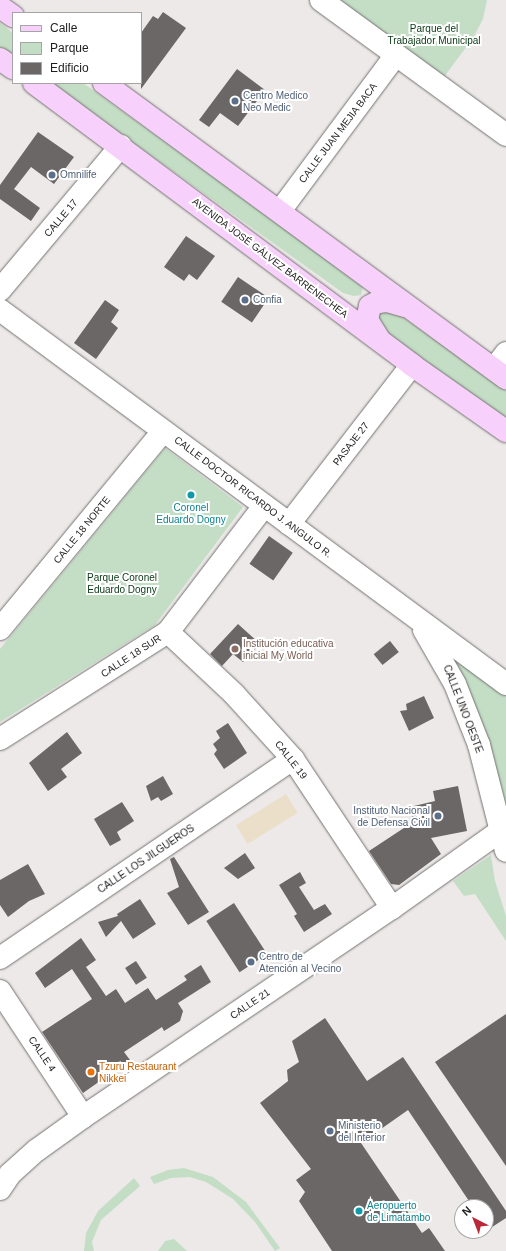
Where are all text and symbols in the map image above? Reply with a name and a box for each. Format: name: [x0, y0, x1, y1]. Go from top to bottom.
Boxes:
legend: [12, 12, 142, 84]
text: Calle: [50, 21, 77, 35]
park label: Parque del Trabajador Municipal: [387, 22, 481, 46]
text: Parque: [50, 41, 89, 55]
text: Edificio: [50, 61, 89, 75]
street label: CALLE JUAN MEJIA BACA: [296, 80, 380, 186]
place label: Centro Medico Neo Medic: [243, 89, 308, 112]
marker: Centro Medico Neo Medic: [230, 96, 240, 106]
place label: Omnilife: [60, 169, 97, 181]
marker: Omnilife: [47, 170, 57, 180]
street label: AVENIDA JOSÉ GÁLVEZ BARRENECHEA: [190, 195, 350, 321]
street label: CALLE 17: [42, 197, 80, 239]
place label: Confia: [253, 294, 282, 306]
marker: Confia: [240, 295, 250, 305]
street label: PASAJE 27: [330, 420, 372, 468]
street label: CALLE DOCTOR RICARDO J. ANGULO R.: [172, 434, 334, 560]
marker: Coronel Eduardo Dogny: [186, 490, 196, 500]
street label: CALLE 18 NORTE: [51, 494, 113, 566]
place label: Coronel Eduardo Dogny: [156, 501, 226, 524]
park label: Parque Coronel Eduardo Dogny: [87, 571, 157, 594]
street label: CALLE 18 SUR: [99, 632, 163, 680]
place label: Institución educativa inicial My World: [243, 637, 334, 660]
marker: Institución educativa inicial My World: [230, 644, 240, 654]
street label: CALLE UNO OESTE: [441, 663, 485, 755]
street label: CALLE 19: [272, 738, 310, 782]
place label: Instituto Nacional de Defensa Civil: [353, 804, 430, 828]
marker: Instituto Nacional de Defensa Civil: [433, 811, 443, 821]
street label: CALLE LOS JILGUEROS: [95, 822, 197, 896]
place label: Centro de Atención al Vecino: [259, 950, 341, 974]
marker: Centro de Atención al Vecino: [246, 957, 256, 967]
street label: CALLE 21: [228, 986, 272, 1022]
street label: CALLE 4: [26, 1034, 58, 1074]
place label: Tzuru Restaurant Nikkei: [99, 1060, 176, 1084]
marker: Tzuru Restaurant Nikkei: [86, 1067, 96, 1077]
place label: Ministerio del Interior: [338, 1119, 385, 1142]
marker: Ministerio del Interior: [325, 1126, 335, 1136]
place label: Aeropuerto de Limatambo: [367, 1199, 430, 1222]
north arrow: [454, 1199, 494, 1239]
text: N: [460, 1204, 474, 1218]
marker: Aeropuerto de Limatambo: [354, 1206, 364, 1216]

